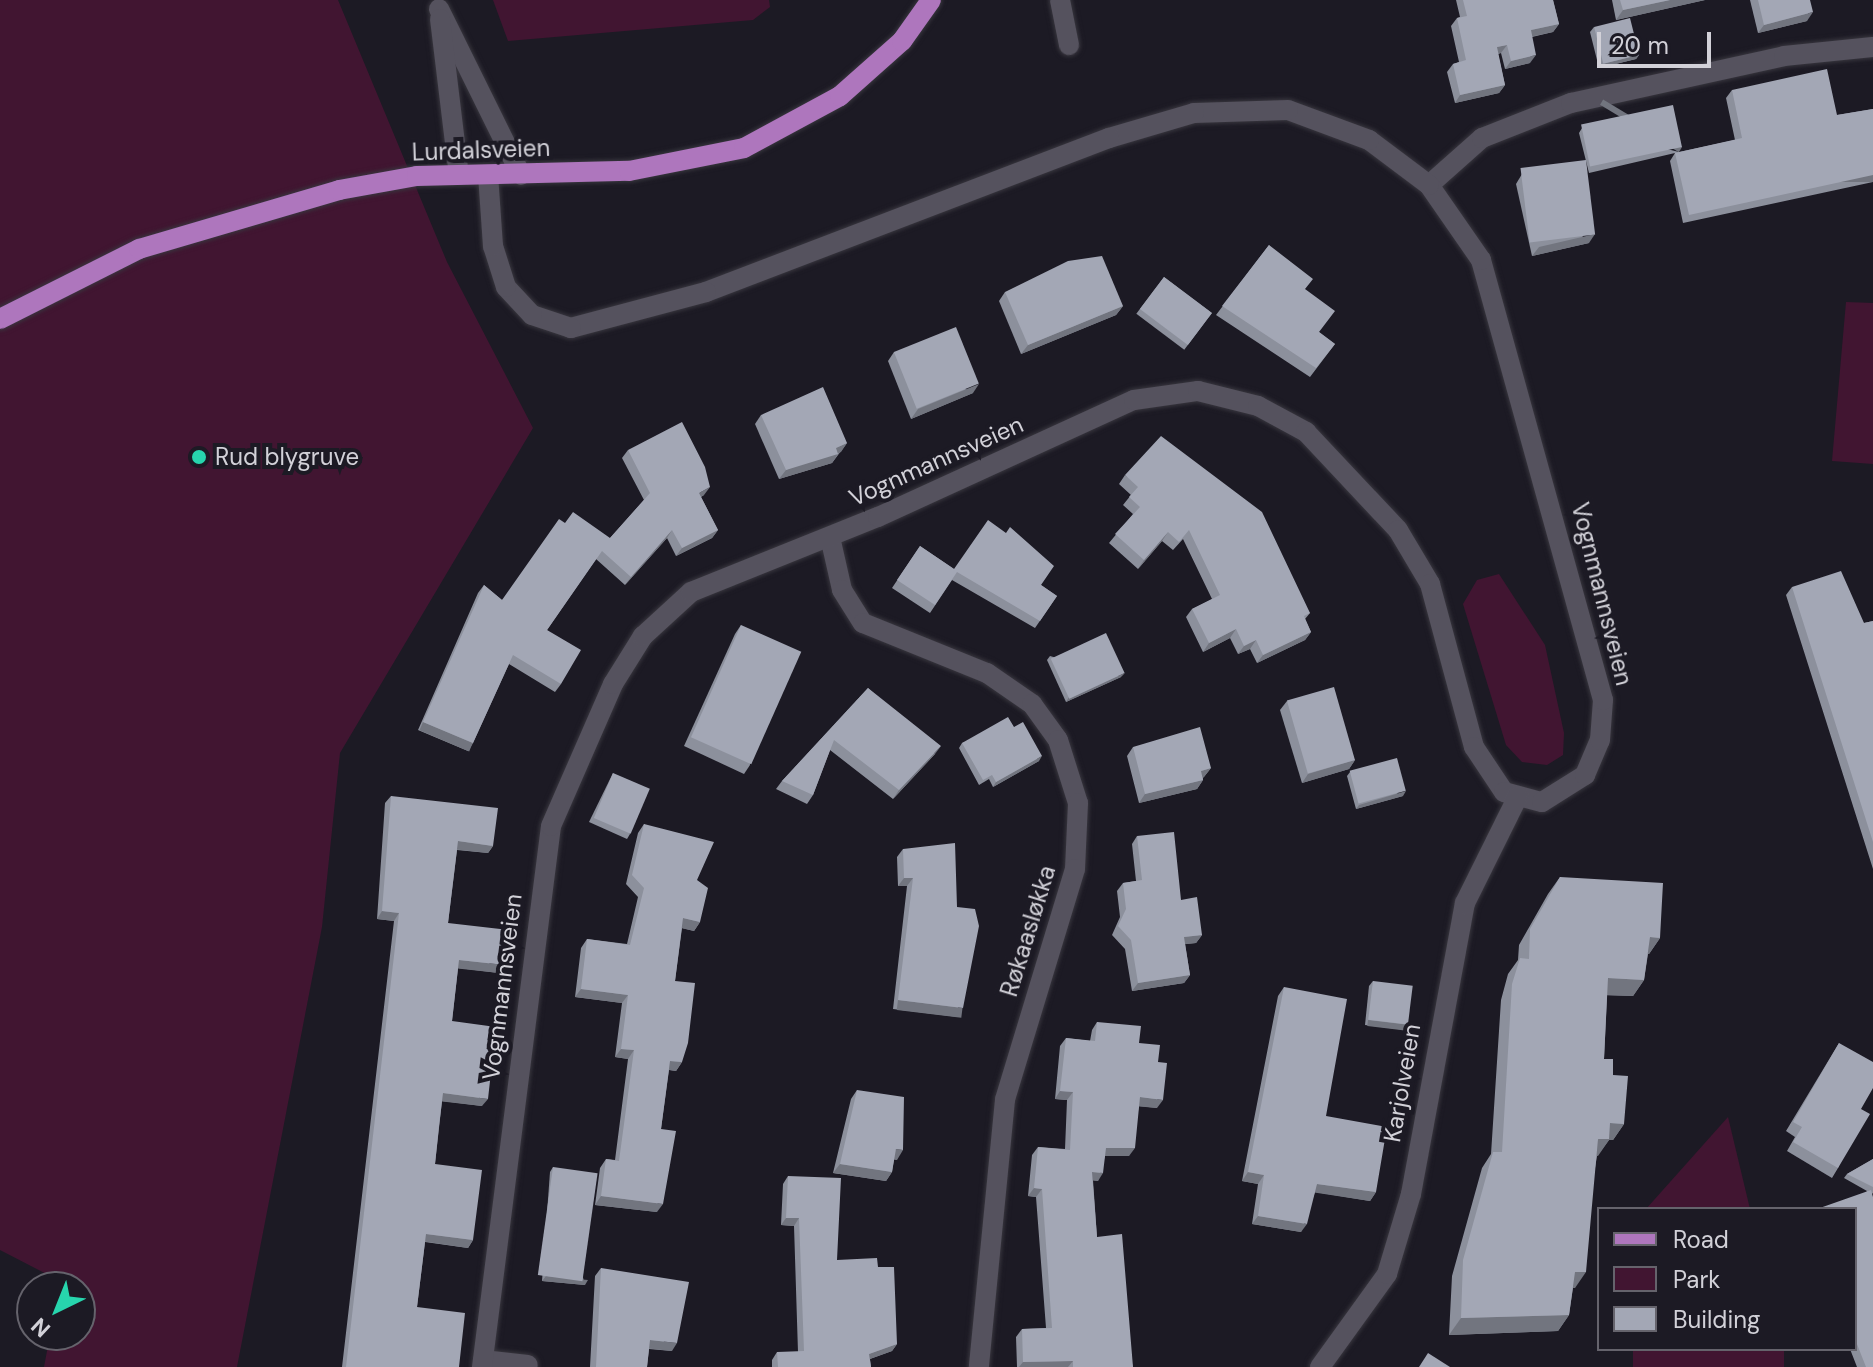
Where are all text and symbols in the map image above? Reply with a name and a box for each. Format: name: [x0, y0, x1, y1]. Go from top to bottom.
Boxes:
scale bar: [1601, 16, 1715, 66]
text: 20 m: [1611, 30, 1669, 61]
street label: Lurdalsveien: [411, 133, 551, 167]
street label: Vognmannsveien: [844, 410, 1028, 512]
place label: Rud blygruve: [215, 443, 359, 471]
marker: Rud blygruve: [190, 448, 208, 466]
street label: Vognmannsveien: [1565, 499, 1639, 689]
street label: Røkaasløkka: [994, 862, 1062, 1000]
street label: Vognmannsveien: [476, 892, 528, 1082]
street label: Karjolveien: [1377, 1022, 1427, 1144]
legend: [1597, 1207, 1857, 1351]
text: Road: [1673, 1224, 1729, 1255]
text: Park: [1673, 1264, 1720, 1295]
north arrow: [16, 1271, 96, 1351]
text: Building: [1673, 1304, 1760, 1335]
text: N: [25, 1311, 56, 1344]

